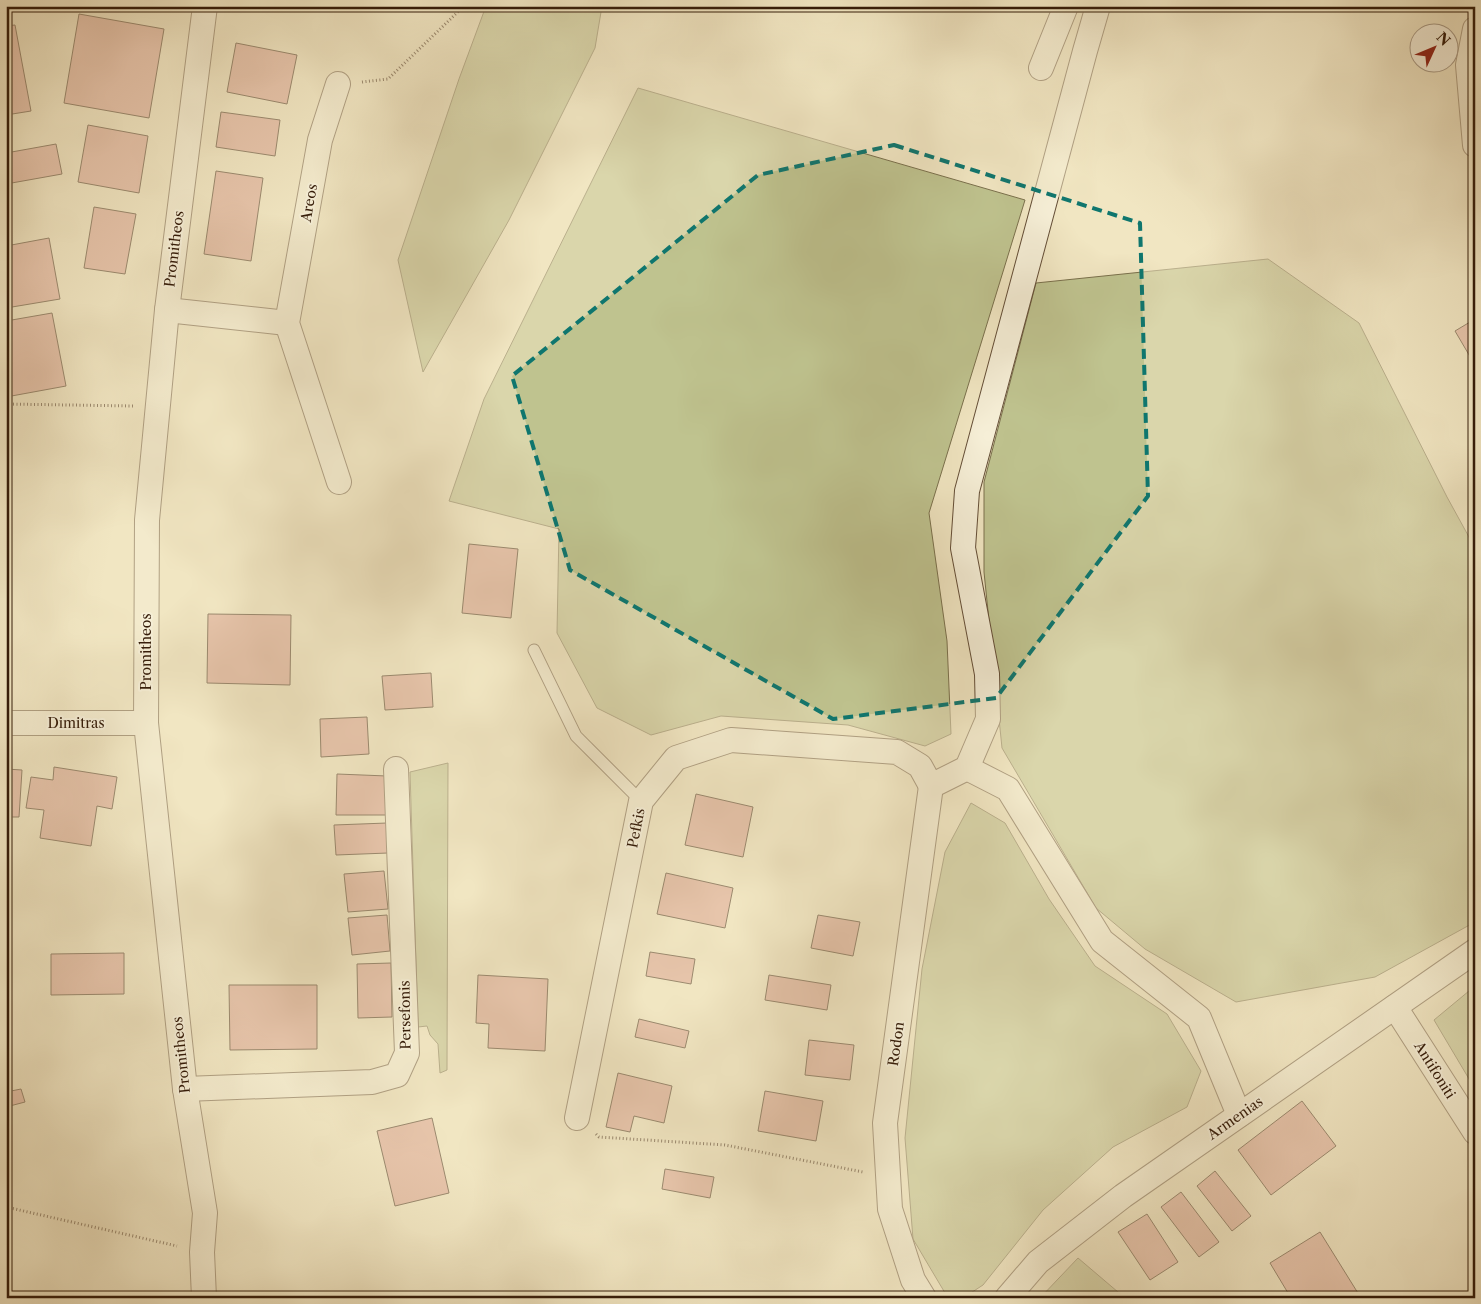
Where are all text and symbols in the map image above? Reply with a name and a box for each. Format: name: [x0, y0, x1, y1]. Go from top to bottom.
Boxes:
north arrow: [1408, 22, 1458, 72]
text: N: [1433, 28, 1454, 50]
street label: Areos: [297, 182, 321, 225]
street label: Promitheos: [160, 210, 188, 288]
street label: Promitheos: [137, 613, 155, 691]
street label: Dimitras: [47, 714, 105, 732]
street label: Pefkis: [623, 807, 649, 849]
street label: Persefonis: [395, 980, 415, 1050]
street label: Promitheos: [168, 1016, 194, 1094]
street label: Rodon: [884, 1020, 908, 1067]
street label: Antifoniti: [1410, 1037, 1460, 1102]
street label: Armenias: [1203, 1092, 1266, 1144]

